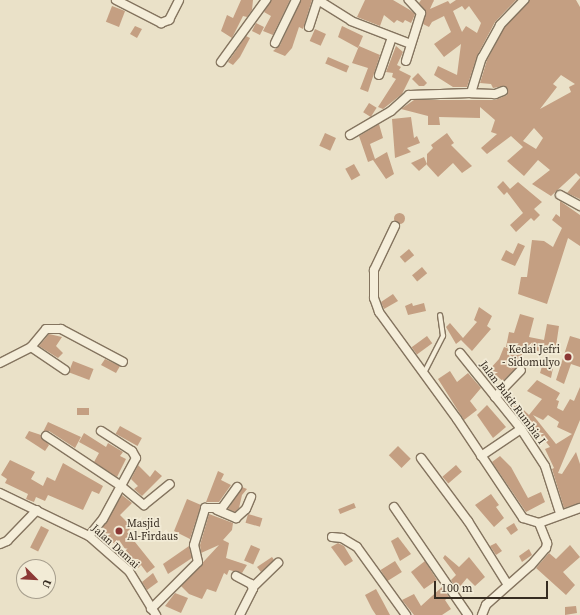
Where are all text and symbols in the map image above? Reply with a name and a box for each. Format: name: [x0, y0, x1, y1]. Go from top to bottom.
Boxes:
place label: Kedai Jefri - Sidomulyo: [502, 344, 560, 370]
marker: Kedai Jefri - Sidomulyo: [563, 352, 573, 362]
street label: Jalan Bukit Rumbia I: [476, 359, 548, 447]
place label: Masjid Al-Firdaus: [127, 518, 178, 544]
street label: Jalan Damai: [88, 522, 142, 572]
marker: Masjid Al-Firdaus: [114, 526, 124, 536]
north arrow: [16, 559, 56, 599]
scale bar: [436, 573, 550, 599]
text: U: [38, 577, 55, 590]
text: 100 m: [441, 580, 473, 596]

